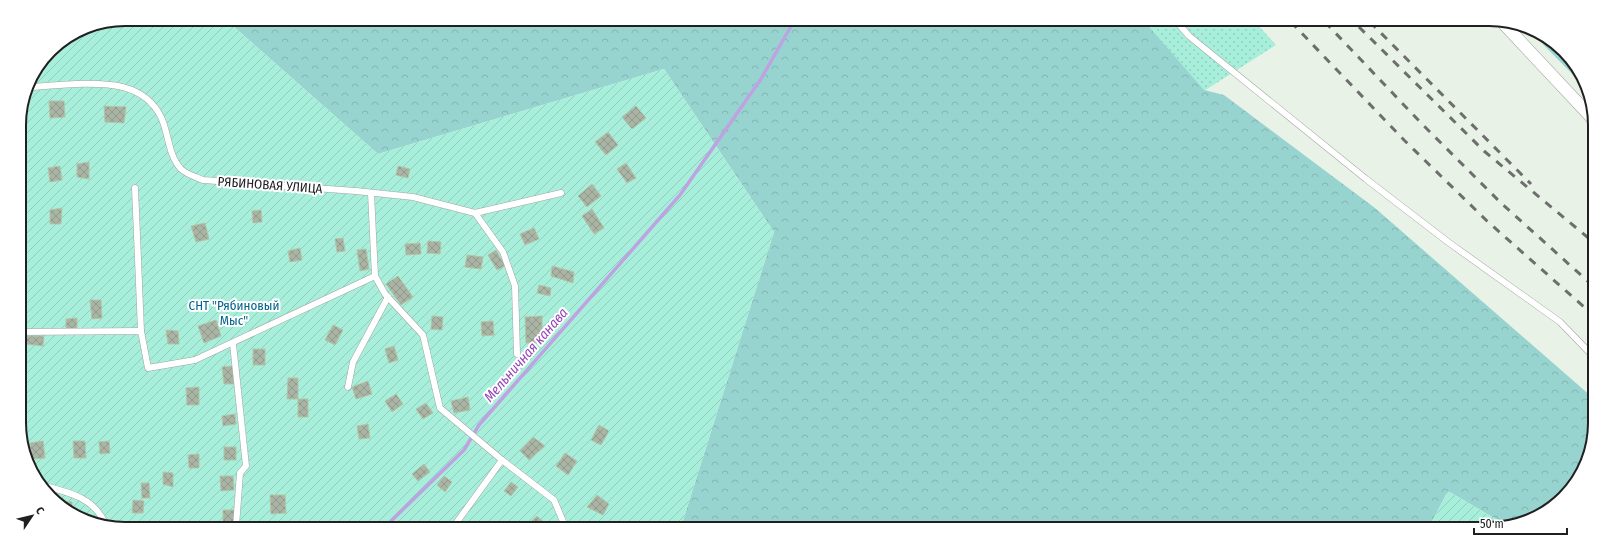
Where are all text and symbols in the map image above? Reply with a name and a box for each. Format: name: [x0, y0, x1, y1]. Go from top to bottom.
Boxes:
street label: РЯБИНОВАЯ УЛИЦА: [217, 174, 323, 196]
park label: СНТ "Рябиновый Мыс": [189, 298, 279, 328]
water label: Мельничная канава: [481, 305, 571, 405]
north arrow: [12, 496, 52, 536]
text: С: [33, 504, 47, 517]
scale bar: [1474, 510, 1567, 536]
text: 50 m: [1480, 517, 1504, 531]

